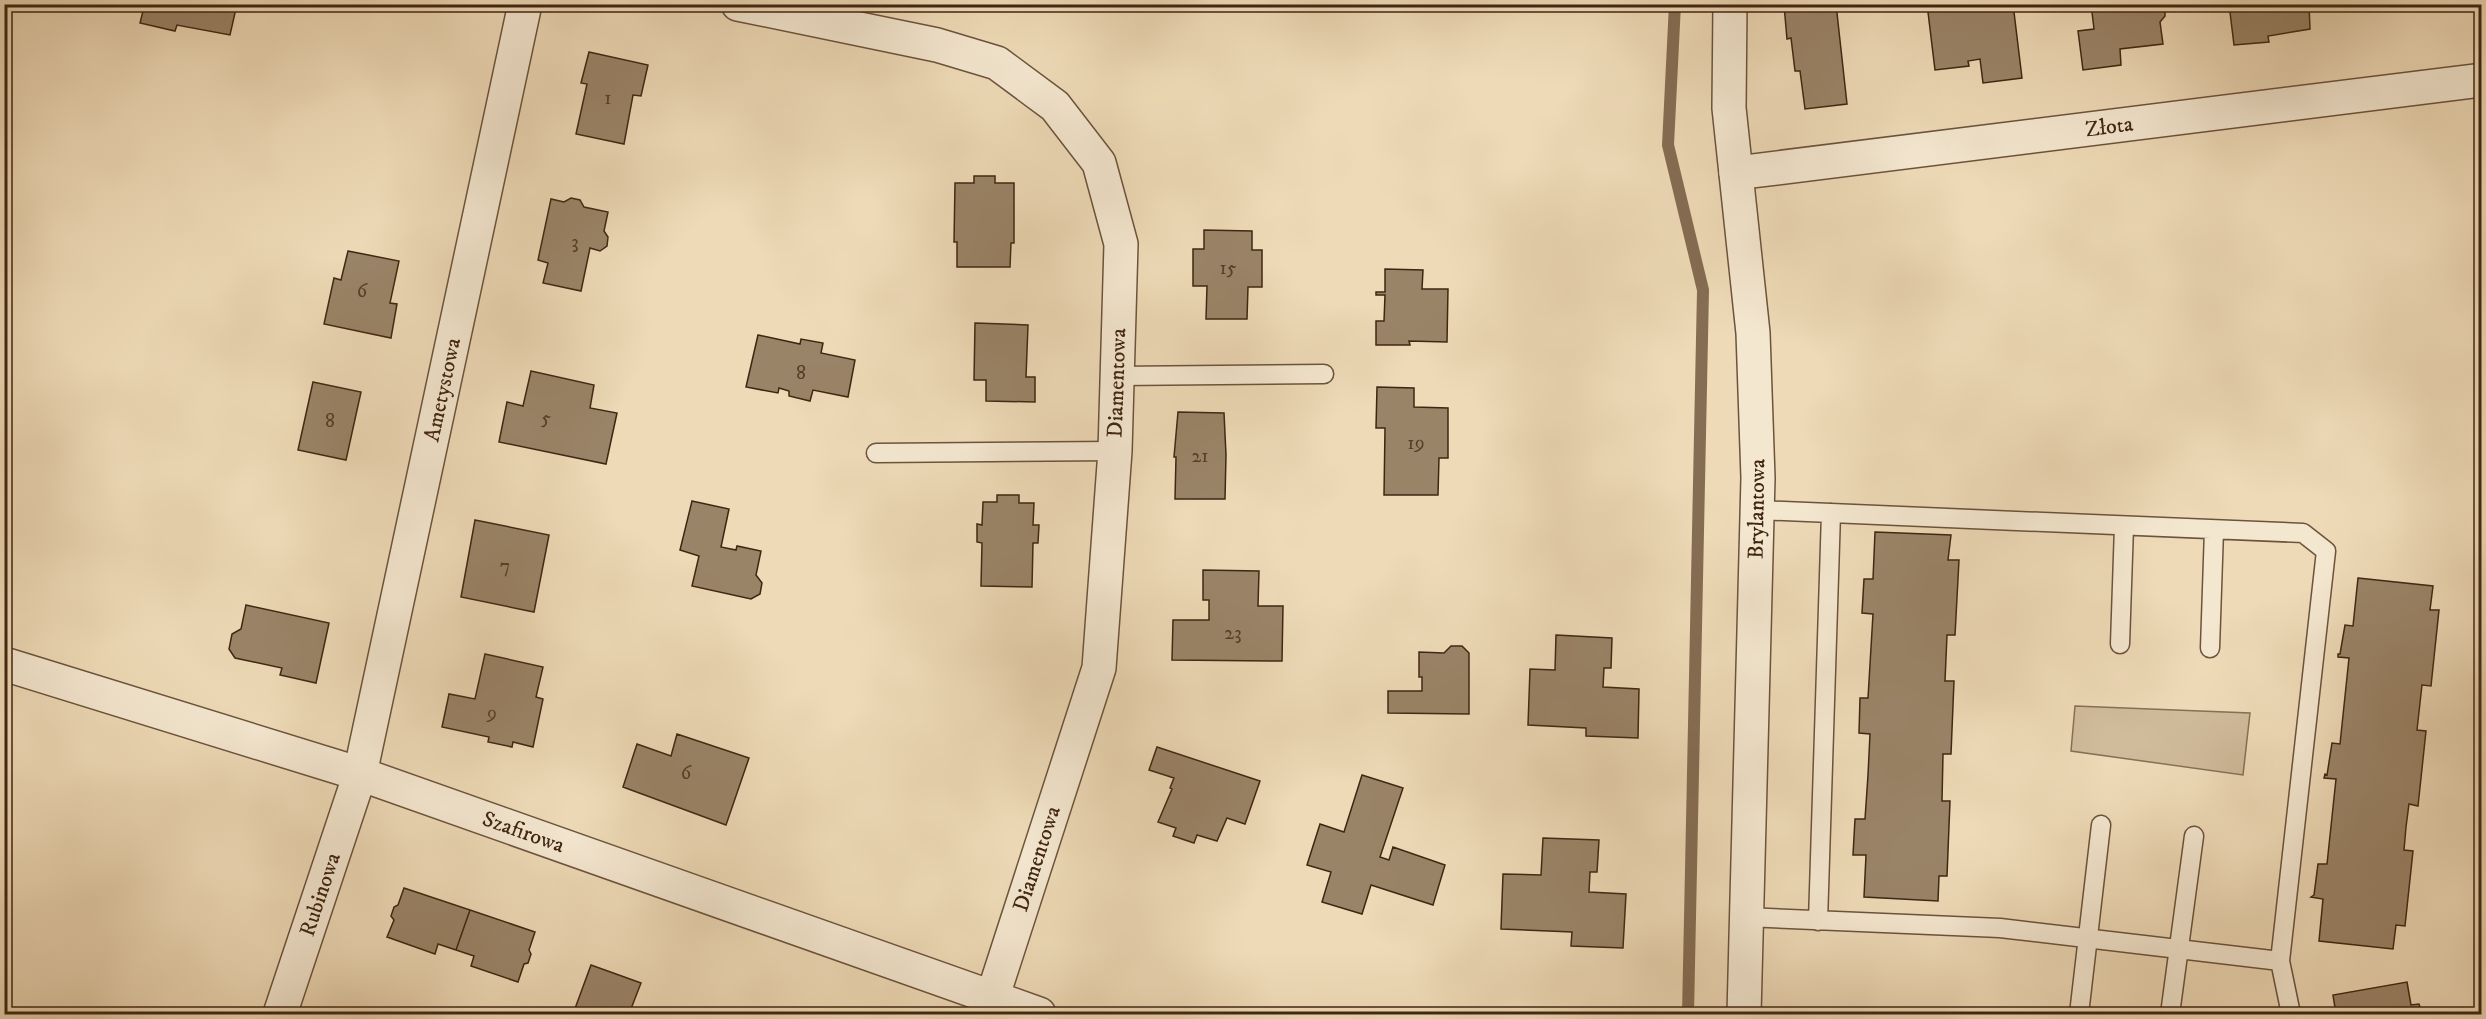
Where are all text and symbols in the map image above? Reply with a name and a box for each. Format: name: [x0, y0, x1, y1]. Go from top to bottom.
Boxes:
house number: 1: [604, 86, 612, 111]
street label: Złota: [2084, 110, 2135, 143]
house number: 3: [571, 230, 579, 255]
house number: 15: [1219, 256, 1237, 281]
house number: 6: [357, 279, 368, 304]
street label: Diamentowa: [1102, 327, 1132, 438]
street label: Ametystowa: [418, 335, 467, 444]
house number: 8: [796, 361, 806, 386]
house number: 5: [541, 406, 551, 431]
house number: 8: [325, 409, 335, 434]
house number: 19: [1407, 431, 1425, 456]
house number: 21: [1191, 444, 1209, 469]
street label: Brylantowa: [1743, 458, 1771, 559]
house number: 7: [500, 554, 510, 579]
house number: 23: [1224, 621, 1242, 646]
house number: 9: [486, 701, 497, 726]
house number: 6: [681, 761, 692, 786]
street label: Diamentowa: [1007, 802, 1067, 915]
street label: Szafirowa: [479, 805, 569, 859]
street label: Rubinowa: [293, 848, 347, 940]

